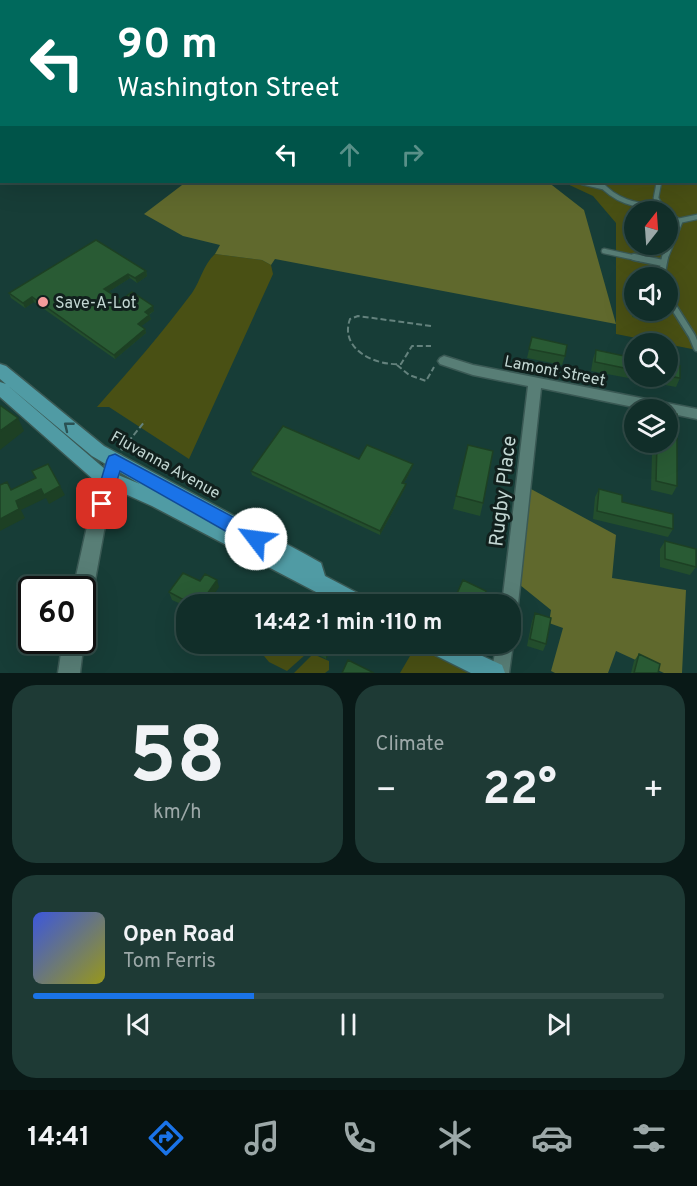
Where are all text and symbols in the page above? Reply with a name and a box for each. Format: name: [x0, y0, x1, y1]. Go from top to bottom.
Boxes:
text: 90 m: [117, 20, 218, 73]
icon: left: [18, 24, 96, 102]
text: Washington Street: [117, 72, 339, 106]
icon: left: [270, 138, 303, 171]
icon: ahead: [333, 138, 366, 171]
icon: right: [396, 138, 429, 171]
north arrow: [624, 201, 678, 255]
map controls: [624, 201, 678, 453]
button: sound: [624, 267, 678, 321]
place label: Save-A-Lot: [55, 294, 137, 314]
marker: Save-A-Lot: [36, 295, 50, 309]
button: search: [624, 333, 678, 387]
street label: Lamont Street: [502, 352, 607, 392]
button: layers: [624, 399, 678, 453]
one-way arrow: [64, 422, 75, 433]
street label: Fluvanna Avenue: [107, 427, 223, 504]
street label: Rugby Place: [484, 434, 524, 548]
pin: [76, 478, 127, 529]
icon: arrive: [85, 487, 118, 520]
position arrow: [224, 507, 288, 571]
speed limit sign: 60: [18, 576, 96, 654]
text: 14:42 · 1 min · 110 m: [255, 610, 442, 637]
text: 58: [129, 711, 226, 810]
text: Climate: [376, 732, 444, 758]
text: 22°: [483, 763, 557, 820]
text: −: [376, 771, 397, 813]
text: +: [643, 771, 664, 813]
text: km/h: [153, 800, 202, 826]
text: Open Road: [123, 922, 235, 949]
text: Tom Ferris: [123, 949, 216, 975]
icon: previous: [122, 1008, 155, 1041]
icon: pause: [332, 1008, 365, 1041]
icon: next: [542, 1008, 575, 1041]
icon: directions: [145, 1117, 187, 1159]
icon: music: [241, 1117, 283, 1159]
icon: phone: [338, 1117, 380, 1159]
icon: climate: [434, 1117, 476, 1159]
icon: car: [531, 1117, 573, 1159]
icon: filters: [628, 1117, 670, 1159]
text: 14:41: [27, 1121, 90, 1155]

